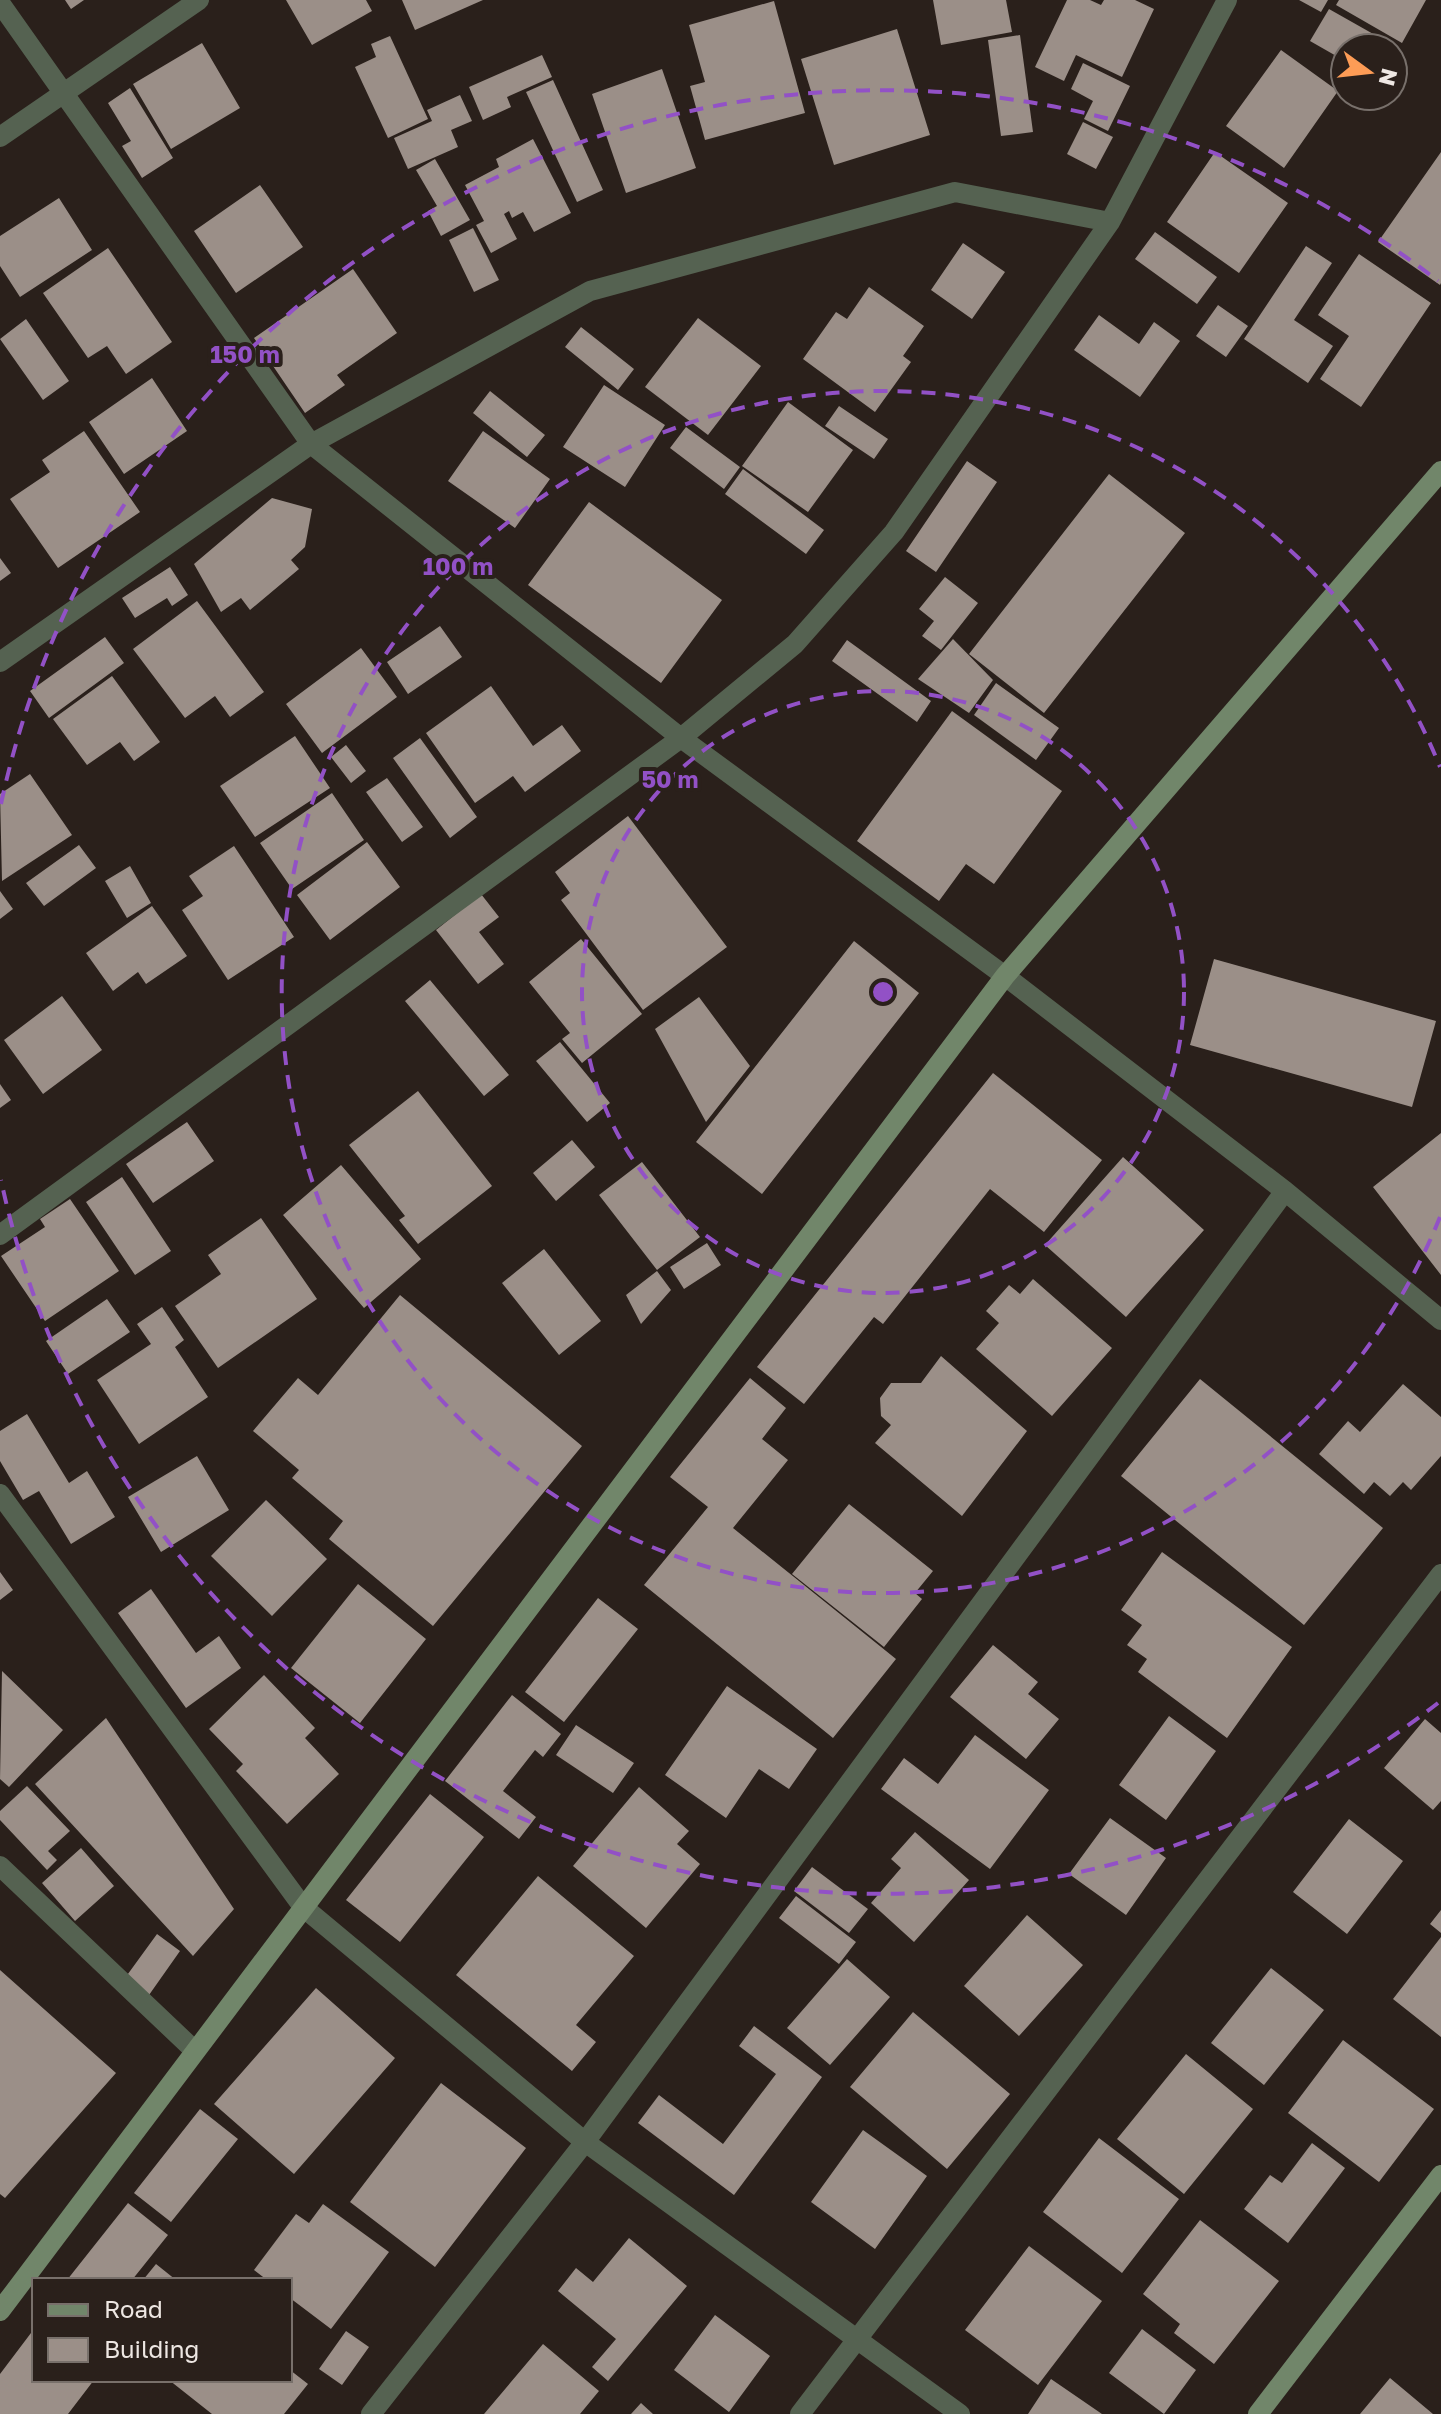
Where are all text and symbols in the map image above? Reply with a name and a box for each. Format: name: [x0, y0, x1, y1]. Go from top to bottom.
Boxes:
north arrow: [1329, 32, 1409, 112]
text: N: [1374, 66, 1404, 89]
text: 150 m: [210, 339, 280, 368]
text: 100 m: [423, 551, 493, 580]
text: 50 m: [641, 764, 699, 793]
centre of rings: [869, 978, 897, 1006]
legend: [32, 2278, 292, 2382]
text: Road: [104, 2294, 163, 2323]
text: Building: [104, 2334, 199, 2363]

